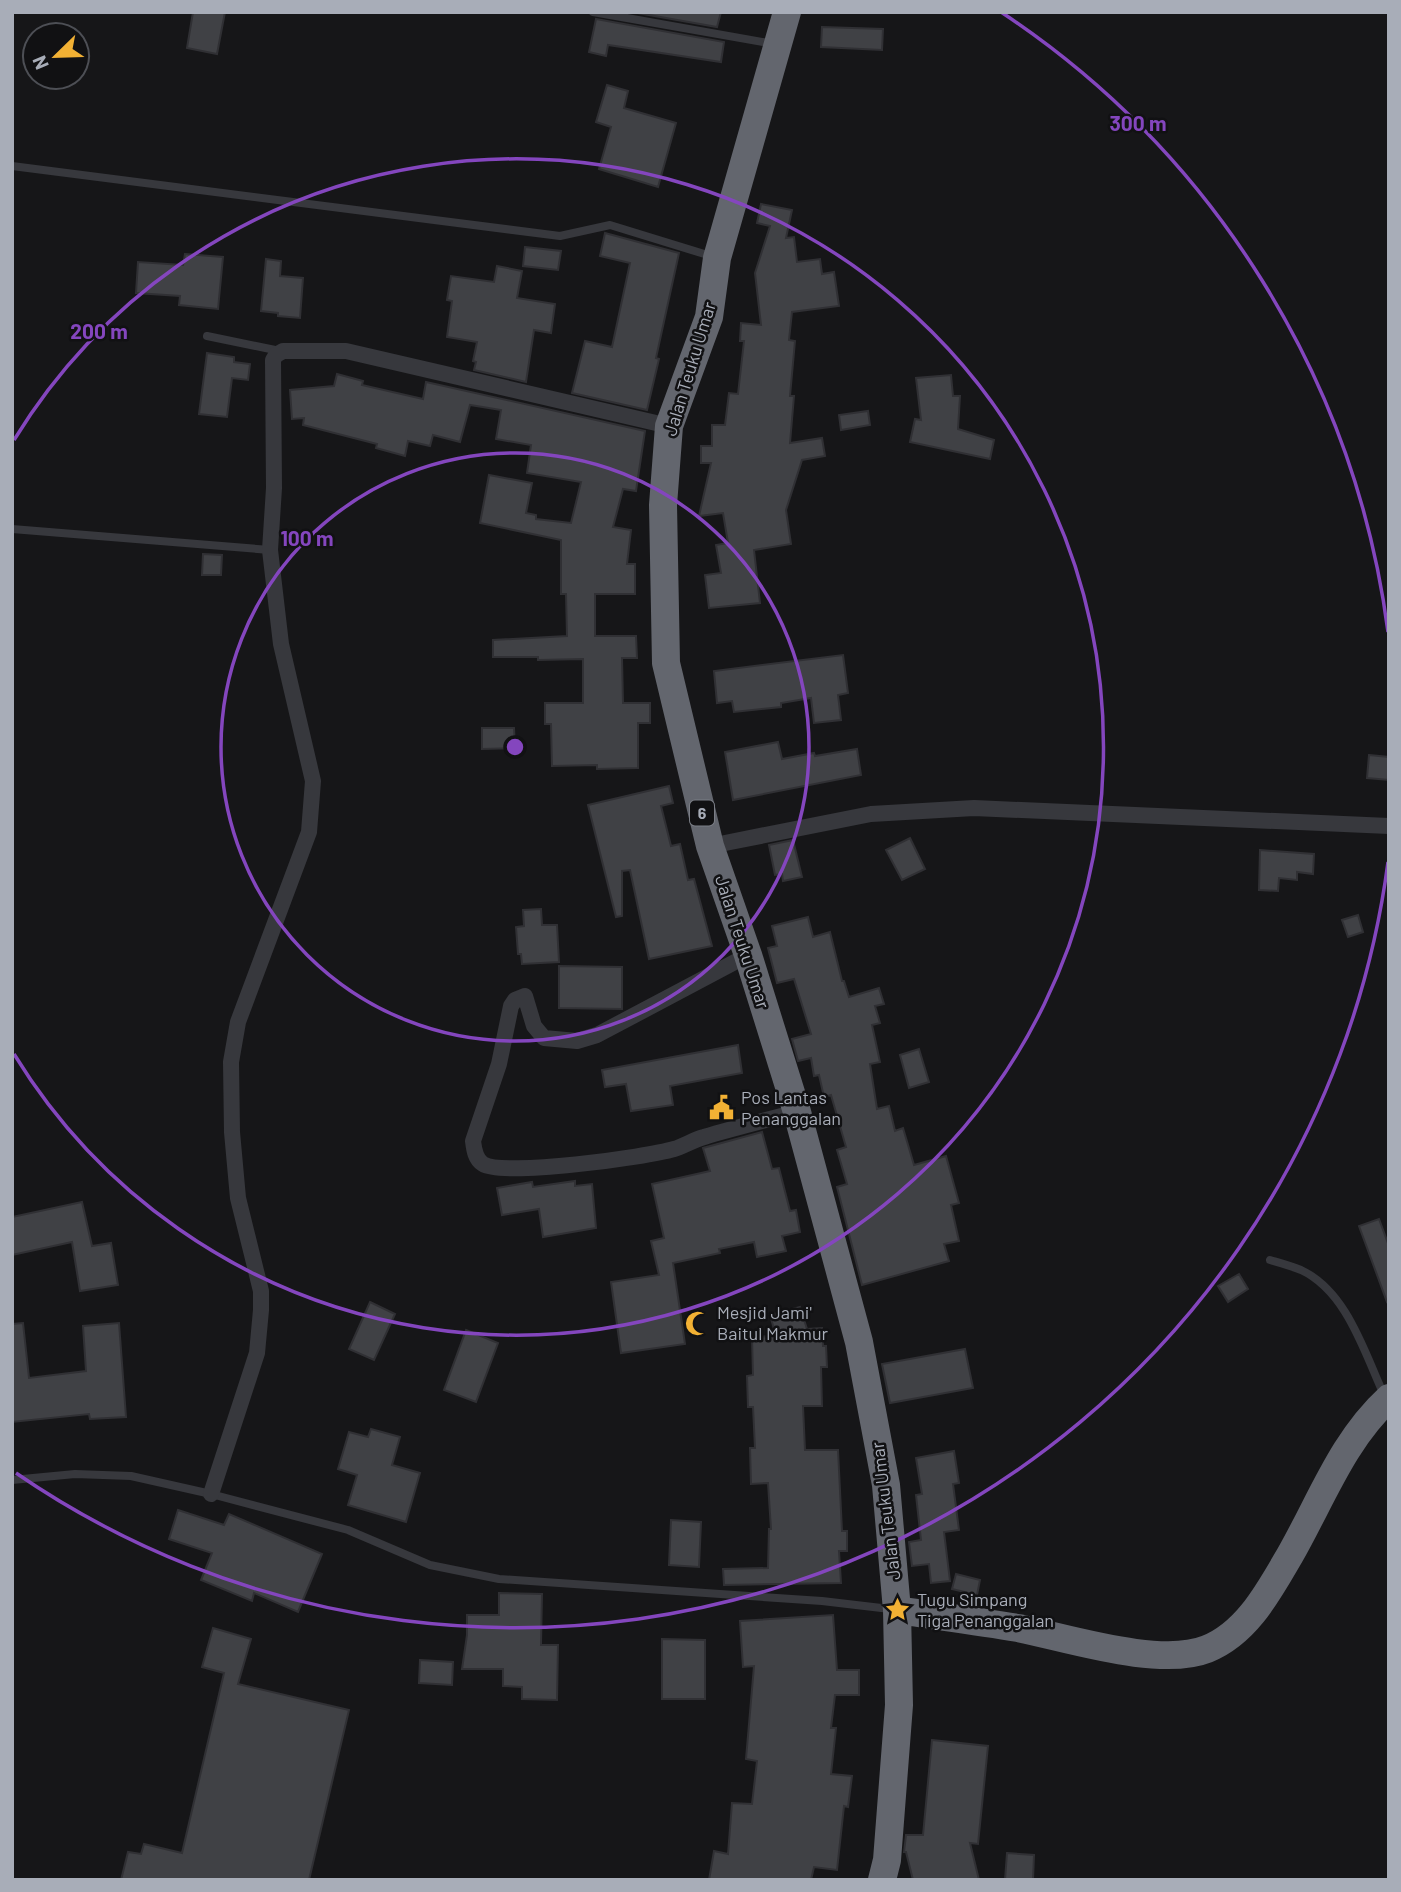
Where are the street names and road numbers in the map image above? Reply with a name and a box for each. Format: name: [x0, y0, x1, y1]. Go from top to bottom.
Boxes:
street label: Jalan Teuku Umar: [658, 299, 720, 438]
road number: 6: [690, 800, 714, 826]
street label: Jalan Teuku Umar: [711, 872, 775, 1012]
street label: Jalan Teuku Umar: [866, 1440, 904, 1581]

